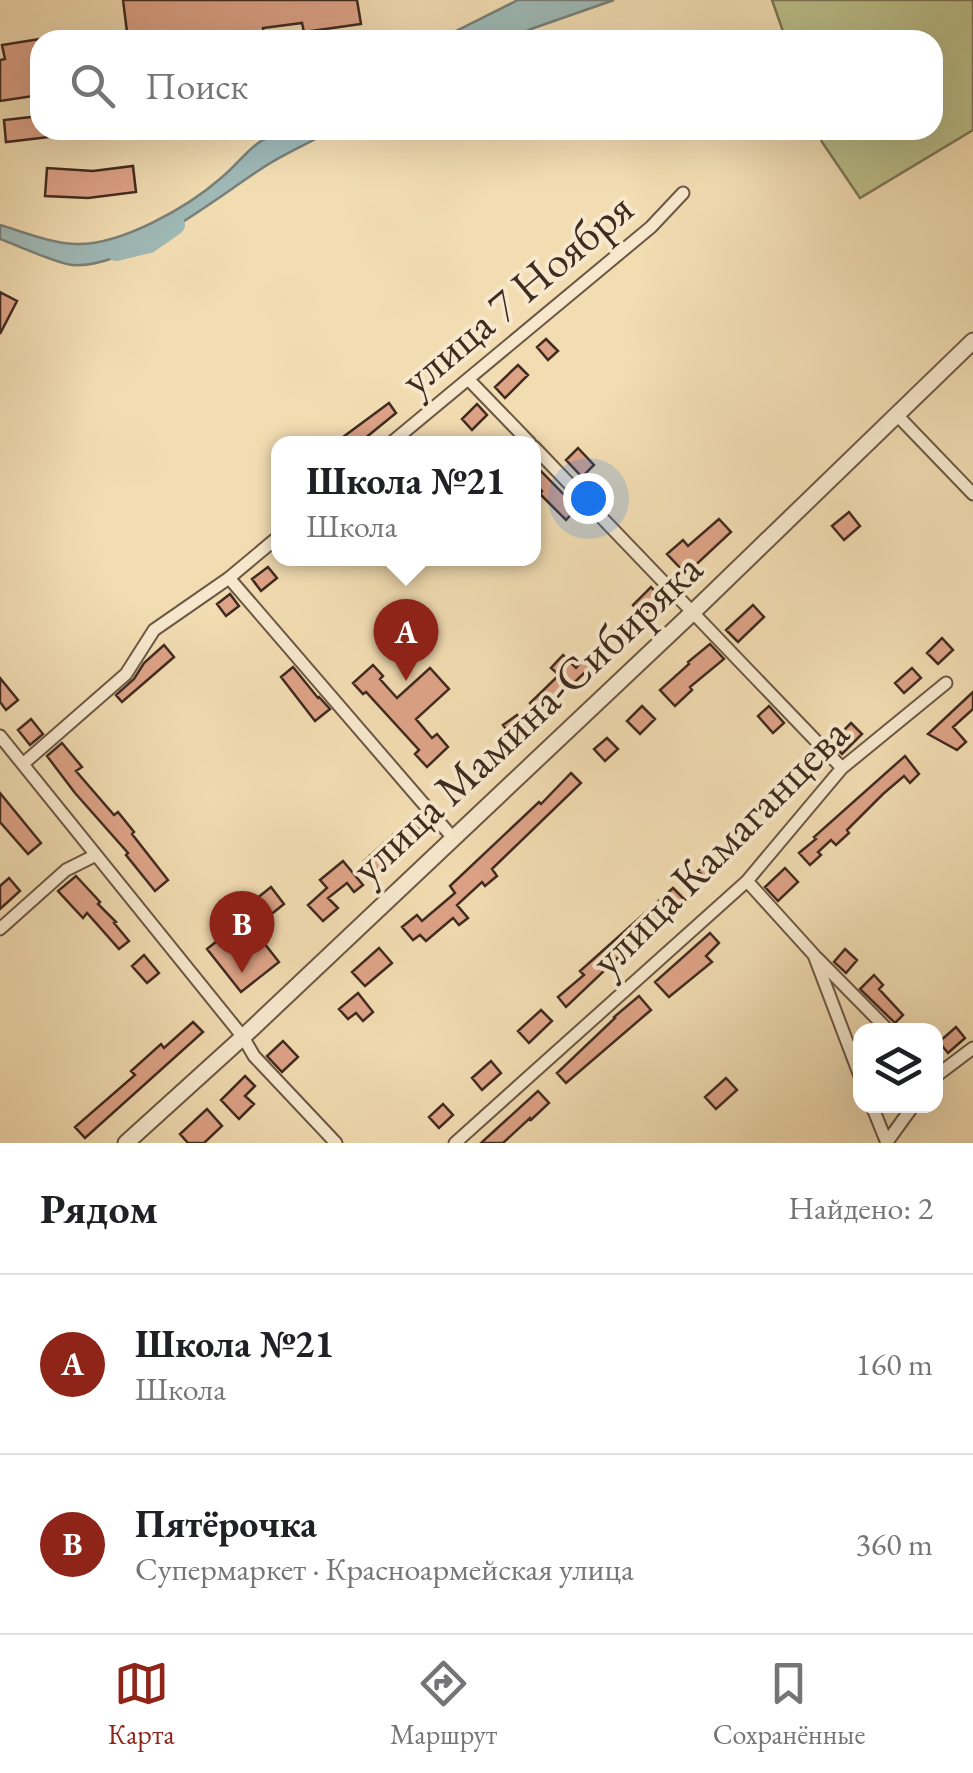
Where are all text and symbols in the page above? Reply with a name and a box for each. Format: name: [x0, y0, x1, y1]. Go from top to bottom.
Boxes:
search box: [30, 30, 943, 140]
icon: search: [65, 58, 120, 113]
text: Поиск: [145, 61, 248, 110]
street label: улица 7 Ноября: [387, 179, 645, 407]
popup: [271, 436, 541, 566]
text: Школа №21: [306, 456, 506, 505]
your location: [563, 473, 614, 524]
text: Школа: [306, 505, 397, 547]
street label: улица Мамина-Сибиряка: [338, 539, 714, 895]
pin: A: [374, 598, 438, 681]
street label: улица Камаганцева: [577, 704, 861, 988]
pin: B: [210, 890, 274, 973]
map controls: [853, 1023, 943, 1113]
button: layers: [853, 1023, 943, 1113]
text: Рядом: [40, 1181, 158, 1236]
text: Найдено: 2: [788, 1187, 933, 1229]
text: Школа №21: [135, 1319, 334, 1368]
text: A: [61, 1343, 84, 1385]
text: 160 m: [856, 1343, 933, 1385]
text: Школа: [135, 1368, 226, 1410]
text: Пятёрочка: [135, 1499, 317, 1548]
text: B: [62, 1523, 83, 1565]
text: 360 m: [856, 1523, 933, 1565]
text: Супермаркет · Красноармейская улица: [135, 1548, 634, 1590]
tab: Карта: [108, 1656, 175, 1752]
tab: Маршрут: [390, 1656, 497, 1752]
tab: Сохранённые: [713, 1656, 865, 1752]

